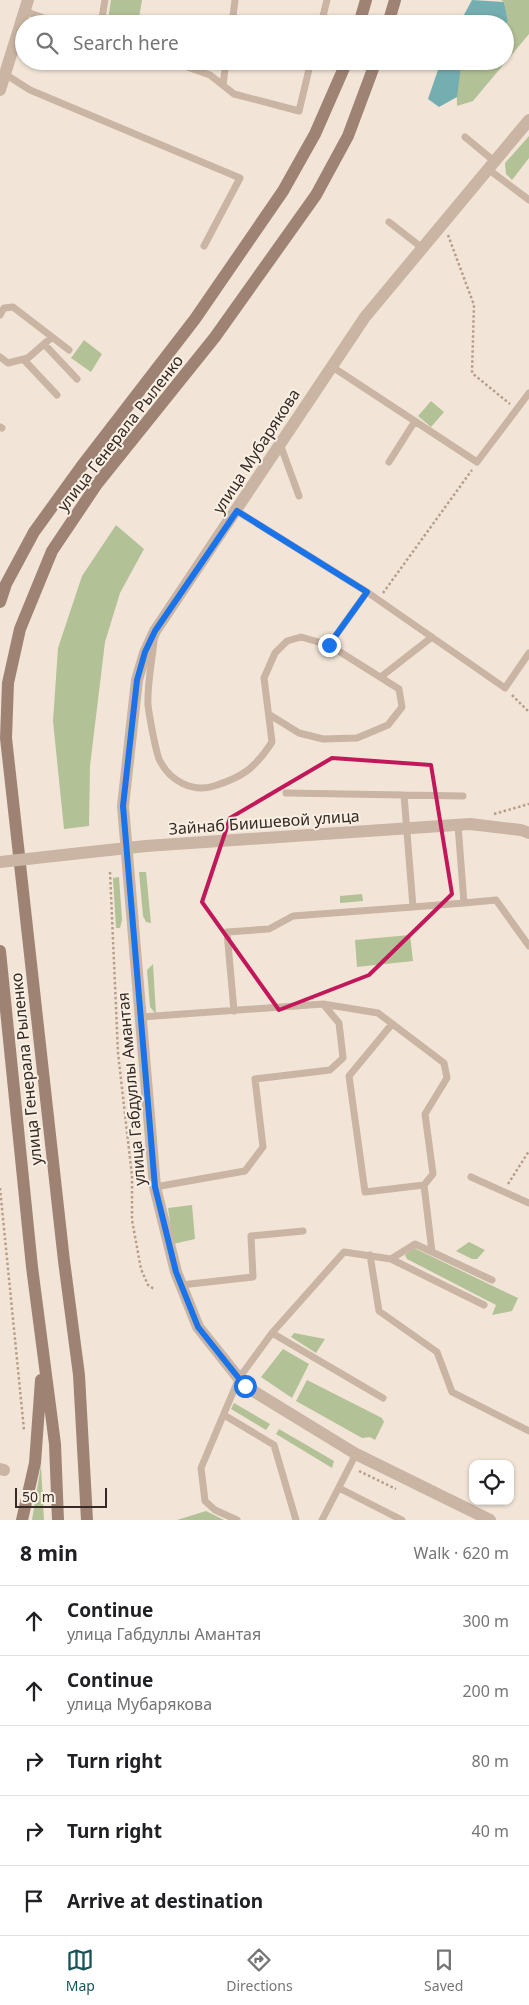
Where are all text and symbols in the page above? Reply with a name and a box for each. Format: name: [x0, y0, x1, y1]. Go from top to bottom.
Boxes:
search box: [15, 15, 514, 70]
icon: search: [33, 29, 61, 57]
text: Search here: [73, 30, 179, 56]
street label: улица Генерала Рыленко: [52, 350, 188, 516]
street label: улица Мубарякова: [207, 384, 305, 518]
route end: [318, 634, 341, 657]
street label: Зайнаб Биишевой улица: [168, 804, 360, 840]
street label: улица Генерала Рыленко: [5, 972, 47, 1166]
street label: улица Габдуллы Амантая: [112, 991, 150, 1187]
route start: [234, 1375, 257, 1398]
map controls: [469, 1460, 514, 1505]
button: locate: [469, 1460, 514, 1505]
scale bar: [15, 1485, 108, 1508]
text: 50 m: [22, 1487, 55, 1506]
text: 8 min: [20, 1539, 78, 1567]
text: Walk · 620 m: [414, 1542, 509, 1564]
text: Continue: [67, 1597, 153, 1623]
icon: ahead: [20, 1607, 48, 1635]
text: 300 m: [462, 1610, 509, 1632]
text: улица Габдуллы Амантая: [67, 1623, 261, 1645]
text: Continue: [67, 1667, 153, 1693]
icon: ahead: [20, 1677, 48, 1705]
text: 200 m: [462, 1680, 509, 1702]
text: улица Мубарякова: [67, 1693, 212, 1715]
icon: right: [20, 1747, 48, 1775]
text: Turn right: [67, 1748, 162, 1774]
text: 80 m: [472, 1750, 509, 1772]
icon: right: [20, 1817, 48, 1845]
text: Turn right: [67, 1818, 162, 1844]
text: 40 m: [472, 1820, 509, 1842]
icon: arrive: [20, 1887, 48, 1915]
text: Arrive at destination: [67, 1888, 263, 1914]
tab: Map: [66, 1946, 95, 1995]
tab: Directions: [226, 1946, 293, 1995]
tab: Saved: [424, 1946, 463, 1995]

